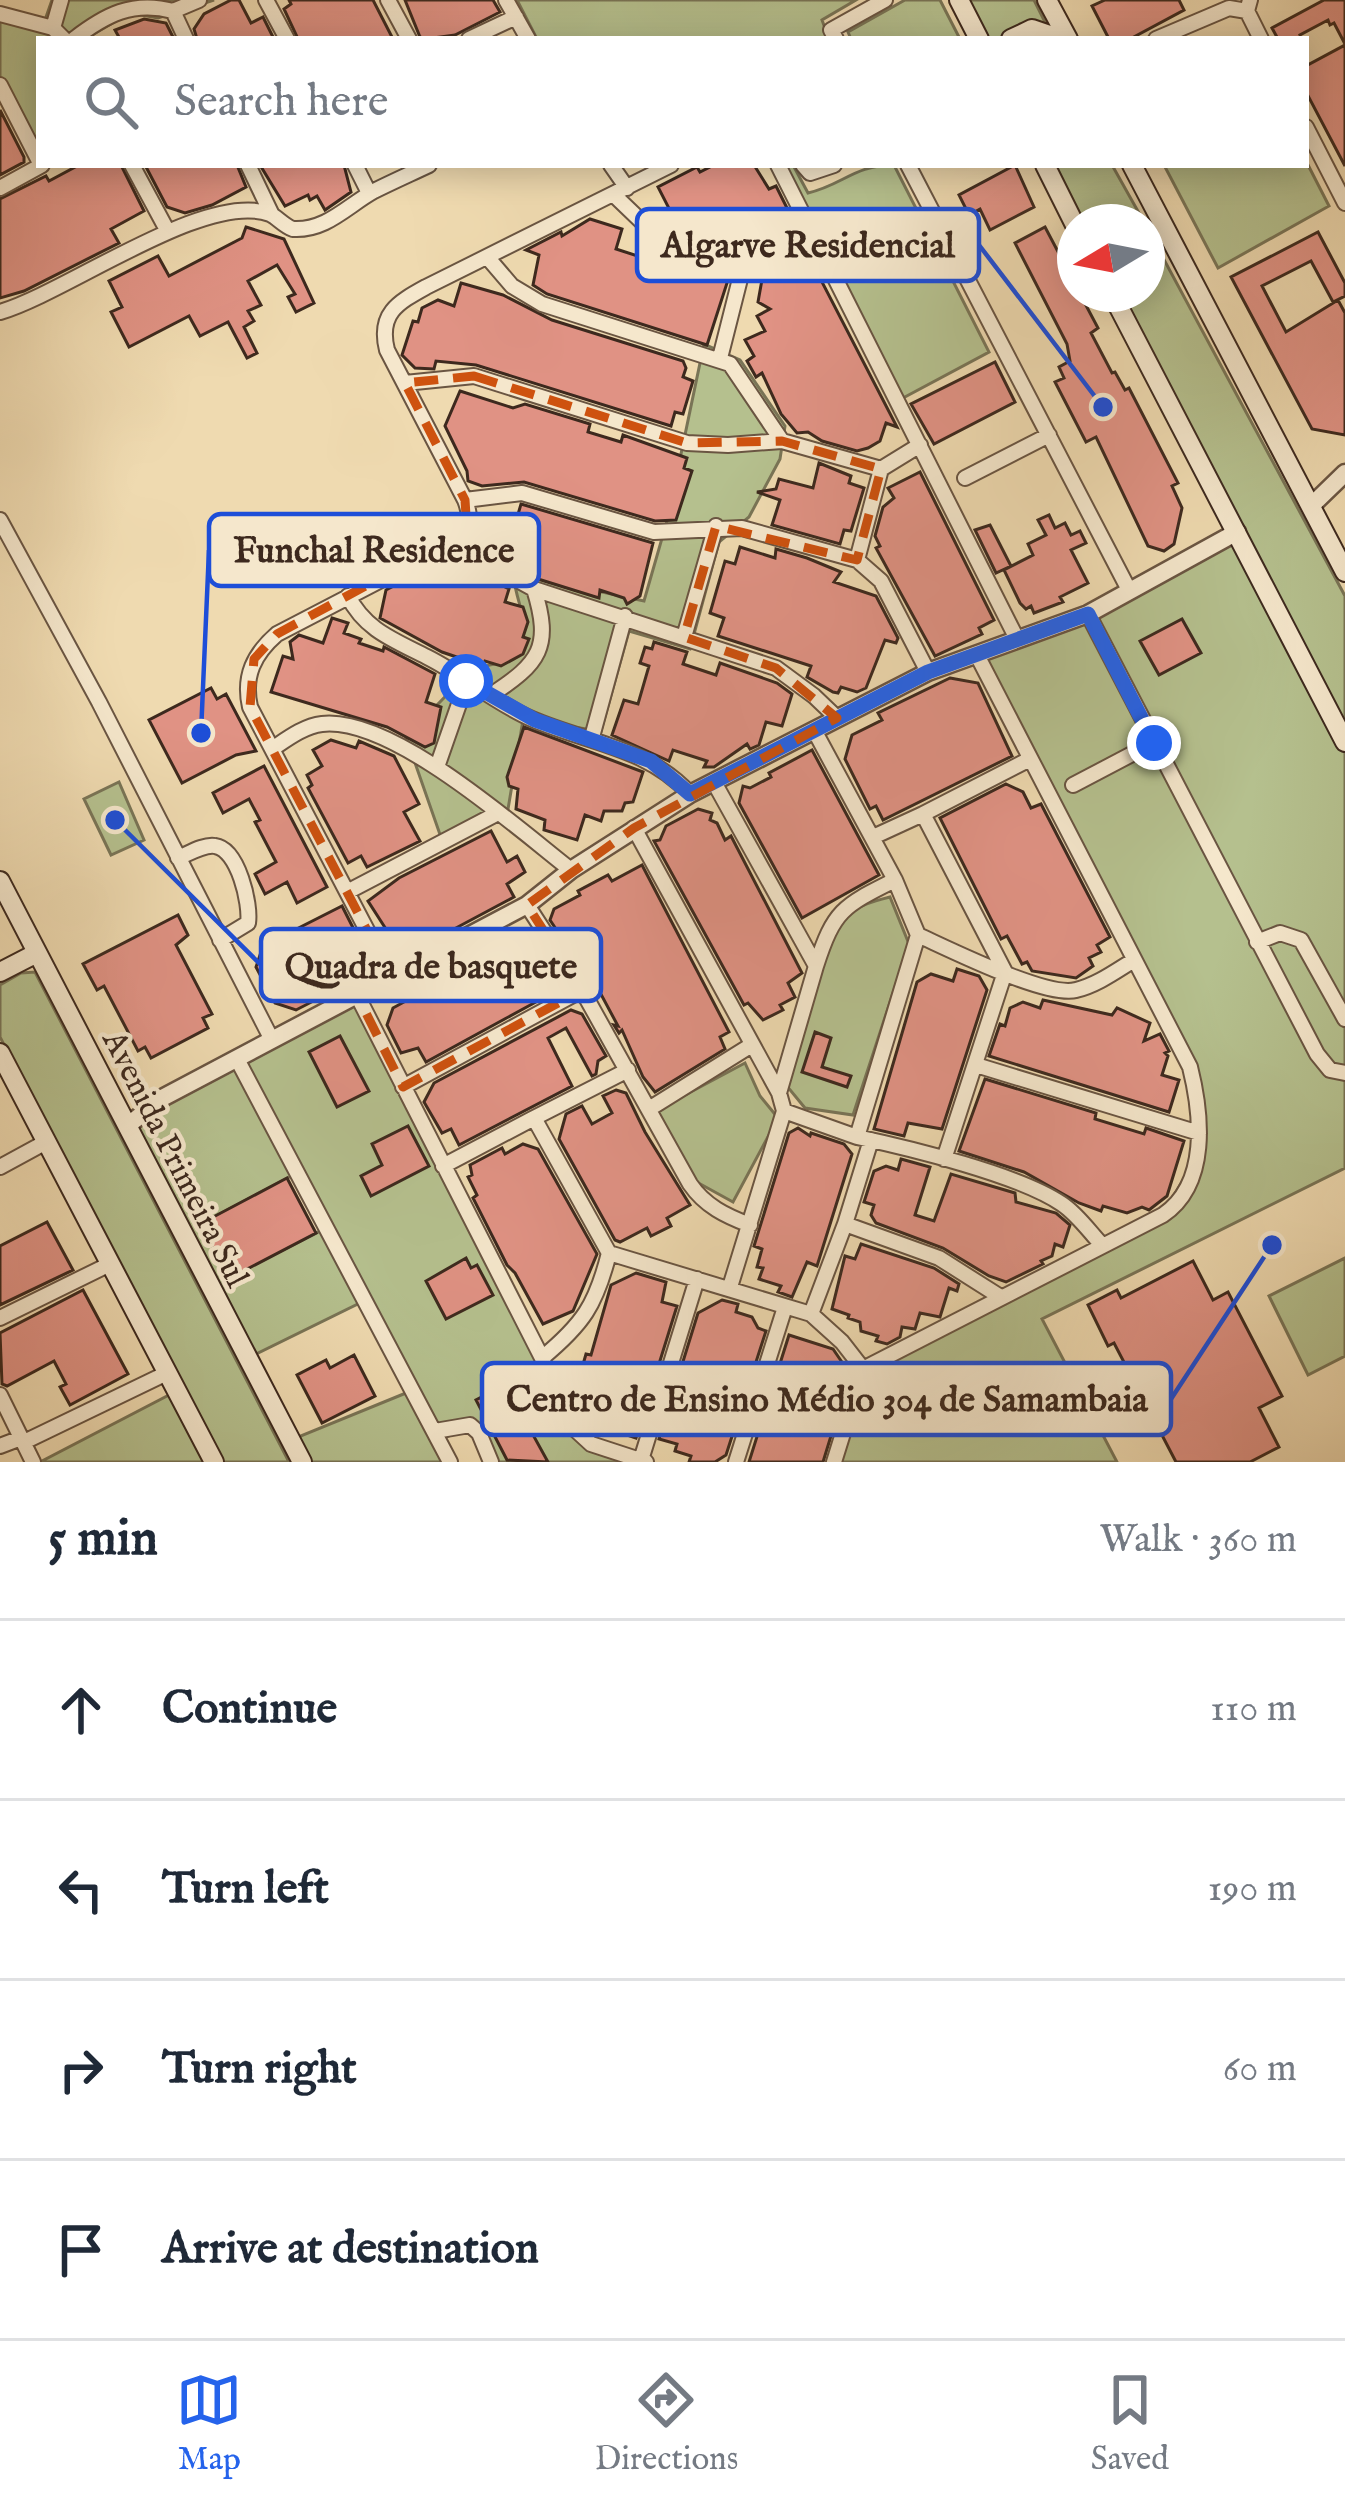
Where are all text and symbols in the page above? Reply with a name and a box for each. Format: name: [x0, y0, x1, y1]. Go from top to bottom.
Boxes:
search box: [36, 36, 1309, 168]
icon: search: [78, 69, 144, 135]
text: Search here: [174, 74, 388, 131]
north arrow: [1057, 204, 1165, 312]
callout: Algarve Residencial: [637, 209, 979, 281]
text: Algarve Residencial: [659, 224, 956, 270]
callout: Funchal Residence: [209, 514, 539, 586]
text: Funchal Residence: [233, 529, 515, 575]
route start: [439, 654, 493, 708]
route end: [1127, 716, 1181, 770]
callout: Quadra de basquete: [261, 929, 601, 1001]
text: Quadra de basquete: [285, 945, 578, 991]
street label: Avenida Primeira Sul: [91, 1023, 257, 1295]
callout: Centro de Ensino Médio 304 de Samambaia: [482, 1363, 1171, 1435]
text: Centro de Ensino Médio 304 de Samambaia: [506, 1378, 1149, 1424]
text: 5 min: [48, 1508, 158, 1573]
text: Walk · 360 m: [1099, 1516, 1297, 1565]
icon: ahead: [48, 1677, 114, 1743]
text: Continue: [162, 1681, 337, 1738]
text: 110 m: [1210, 1685, 1297, 1734]
icon: left: [48, 1857, 114, 1923]
text: Turn left: [162, 1861, 329, 1918]
text: 190 m: [1208, 1865, 1297, 1914]
icon: right: [48, 2037, 114, 2103]
text: Turn right: [162, 2041, 357, 2098]
text: 60 m: [1223, 2045, 1297, 2094]
icon: arrive: [48, 2217, 114, 2283]
text: Arrive at destination: [162, 2221, 539, 2278]
tab: Map: [176, 2367, 242, 2481]
tab: Directions: [595, 2367, 738, 2481]
tab: Saved: [1091, 2367, 1169, 2481]

